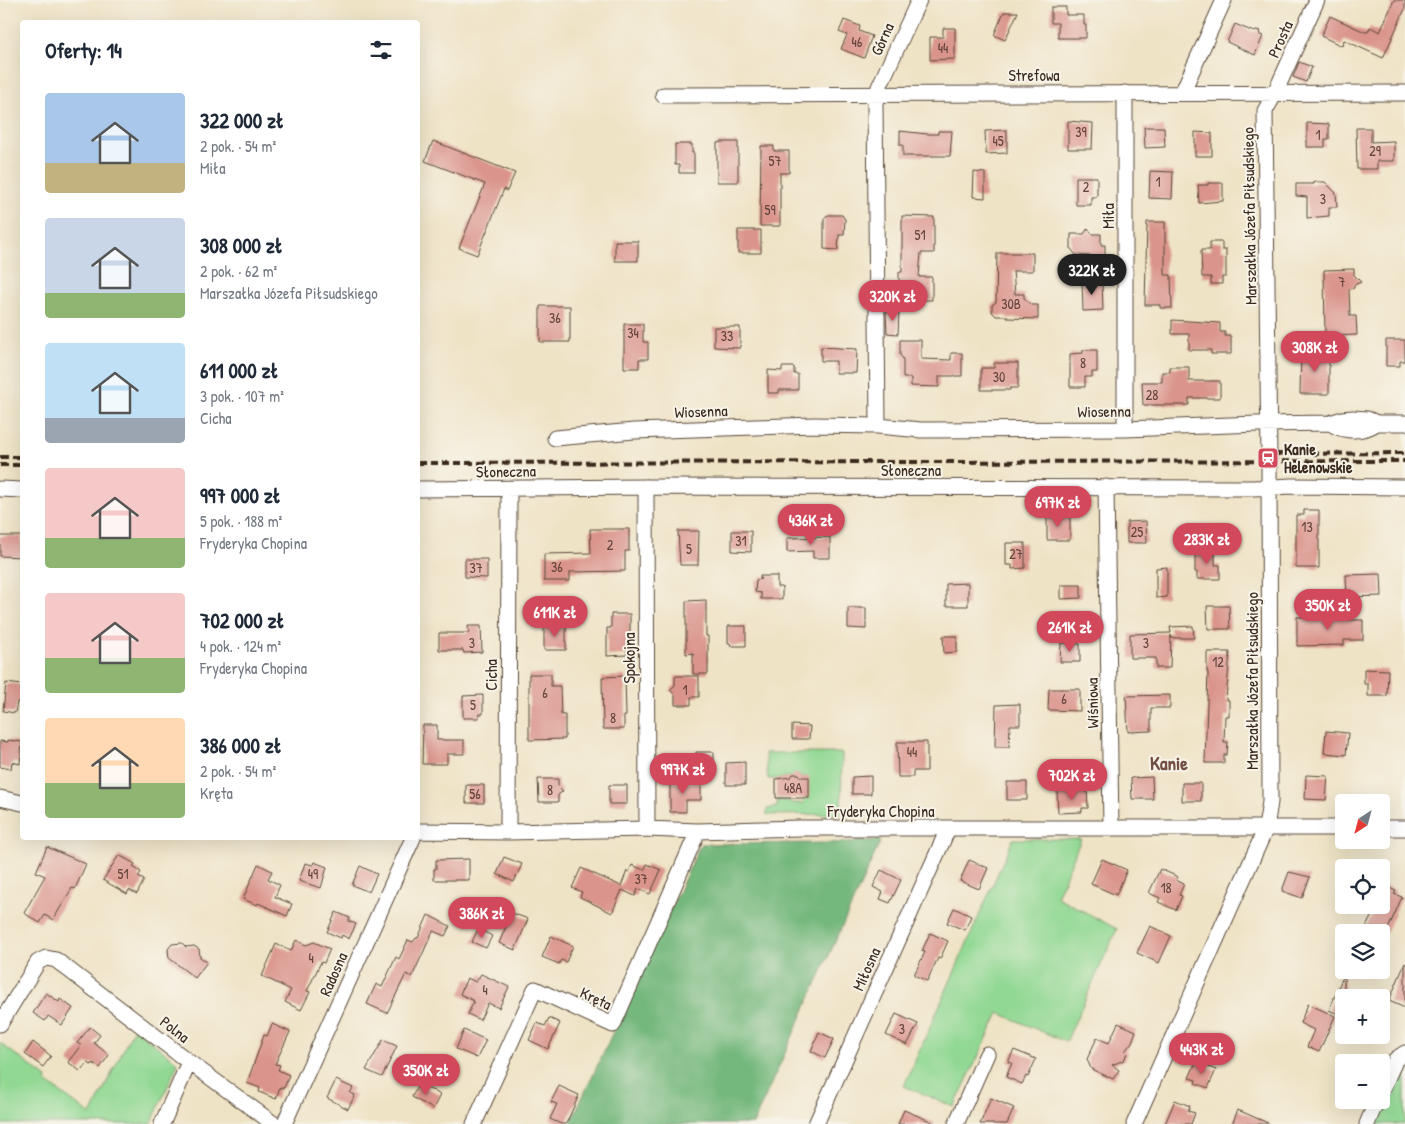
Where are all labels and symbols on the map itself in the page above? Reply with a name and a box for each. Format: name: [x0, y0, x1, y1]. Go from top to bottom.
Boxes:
street label: Prosta: [1262, 17, 1298, 61]
street label: Górna: [865, 19, 899, 59]
house number: 46: [852, 32, 863, 51]
house number: 44: [938, 38, 948, 57]
street label: Strefowa: [1008, 64, 1060, 86]
house number: 39: [1075, 122, 1087, 141]
house number: 1: [1315, 125, 1321, 144]
street label: Marszałka Józefa Piłsudskiego: [1236, 126, 1262, 305]
house number: 45: [992, 131, 1004, 150]
house number: 29: [1369, 141, 1381, 160]
house number: 57: [769, 151, 781, 170]
house number: 1: [1155, 172, 1161, 191]
house number: 2: [1083, 177, 1090, 196]
house number: 3: [1320, 189, 1326, 208]
house number: 59: [764, 200, 776, 219]
street label: Miła: [1097, 203, 1119, 229]
house number: 51: [914, 225, 926, 244]
pin: 322K zł: [1046, 254, 1138, 296]
house number: 7: [1339, 272, 1346, 291]
pin: 320K zł: [847, 280, 939, 322]
house number: 30B: [1001, 294, 1021, 313]
house number: 36: [549, 308, 561, 327]
house number: 34: [627, 323, 639, 342]
house number: 33: [721, 326, 733, 345]
pin: 308K zł: [1269, 330, 1361, 373]
house number: 8: [1080, 353, 1086, 372]
house number: 30: [993, 367, 1005, 386]
house number: 28: [1146, 385, 1158, 404]
street label: Wiosenna: [674, 399, 728, 423]
street label: Wiosenna: [1077, 400, 1131, 422]
place label: Kanie Helenowskie: [1284, 438, 1353, 478]
station icon: Kanie Helenowskie: [1256, 446, 1280, 470]
street label: Słoneczna: [476, 459, 536, 483]
street label: Słoneczna: [881, 459, 941, 481]
pin: 697K zł: [1012, 486, 1104, 528]
pin: 436K zł: [765, 504, 857, 546]
house number: 13: [1301, 517, 1313, 536]
house number: 25: [1131, 522, 1143, 541]
pin: 283K zł: [1161, 522, 1253, 565]
house number: 31: [735, 531, 747, 550]
house number: 2: [607, 535, 614, 554]
house number: 5: [686, 539, 692, 558]
house number: 27: [1009, 544, 1023, 563]
house number: 36: [551, 557, 563, 576]
house number: 37: [469, 558, 483, 577]
pin: 350K zł: [1282, 588, 1374, 631]
street label: Marszałka Józefa Piłsudskiego: [1241, 592, 1263, 770]
pin: 611K zł: [509, 596, 601, 638]
pin: 261K zł: [1024, 610, 1116, 653]
house number: 3: [469, 633, 475, 652]
street label: Spokojna: [618, 633, 640, 684]
house number: 3: [1143, 633, 1149, 652]
house number: 12: [1212, 652, 1224, 671]
street label: Cicha: [480, 659, 502, 691]
street label: Wiśniowa: [1081, 678, 1103, 728]
house number: 1: [682, 680, 688, 699]
house number: 6: [542, 683, 548, 702]
house number: 6: [1061, 689, 1067, 708]
house number: 5: [470, 695, 476, 714]
house number: 8: [610, 708, 616, 727]
house number: 44: [907, 742, 917, 761]
district label: Kanie: [1150, 750, 1188, 776]
pin: 997K zł: [637, 752, 729, 795]
pin: 702K zł: [1026, 758, 1118, 801]
house number: 48A: [784, 778, 802, 797]
house number: 8: [547, 780, 553, 799]
house number: 56: [469, 784, 481, 803]
north arrow: [1335, 794, 1390, 849]
street label: Fryderyka Chopina: [827, 800, 934, 822]
house number: 51: [117, 864, 129, 883]
house number: 49: [308, 864, 318, 883]
house number: 37: [634, 869, 648, 888]
house number: 18: [1160, 878, 1172, 897]
pin: 386K zł: [436, 896, 528, 939]
street label: Miłosna: [847, 944, 885, 994]
house number: 4: [308, 948, 314, 967]
street label: Radosna: [314, 949, 352, 999]
house number: 4: [482, 980, 488, 999]
street label: Kręta: [577, 981, 615, 1015]
street label: Polna: [156, 1011, 194, 1047]
house number: 3: [899, 1019, 905, 1038]
pin: 443K zł: [1156, 1032, 1248, 1075]
pin: 350K zł: [380, 1054, 472, 1096]

